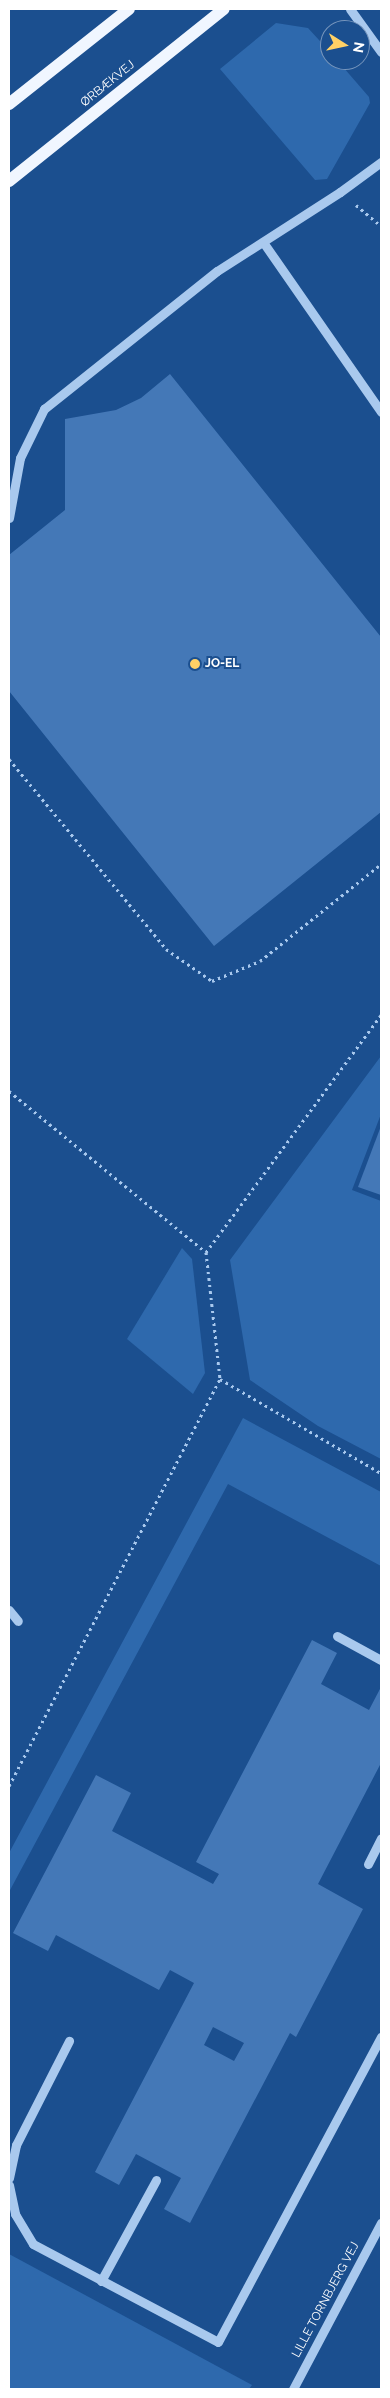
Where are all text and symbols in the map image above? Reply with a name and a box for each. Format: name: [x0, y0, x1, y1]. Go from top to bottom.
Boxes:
north arrow: [320, 20, 370, 70]
text: N: [350, 41, 368, 54]
street label: ØRBÆKVEJ: [78, 58, 138, 110]
place label: JO-EL: [205, 657, 239, 671]
marker: JO-EL: [189, 658, 201, 670]
street label: LILLE TORNBJERG VEJ: [289, 2240, 363, 2360]

